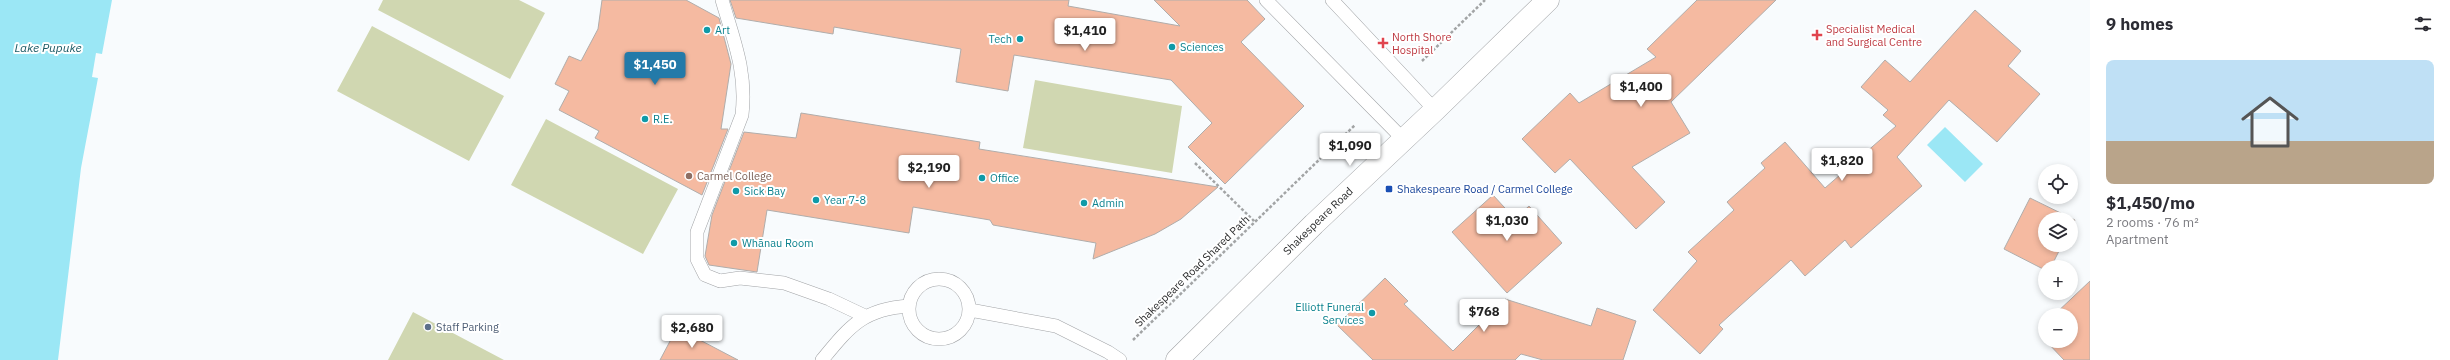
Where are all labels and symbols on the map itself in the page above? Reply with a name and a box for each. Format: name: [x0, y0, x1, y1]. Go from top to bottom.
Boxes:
pin: $1,410: [1052, 18, 1118, 52]
place label: Specialist Medical and Surgical Centre: [1826, 22, 1922, 49]
place label: Art: [715, 23, 730, 37]
marker: Art: [702, 25, 712, 35]
marker: Specialist Medical and Surgical Centre: [1811, 29, 1823, 41]
place label: North Shore Hospital: [1392, 30, 1452, 57]
place label: Tech: [989, 32, 1012, 46]
marker: Tech: [1015, 34, 1025, 44]
marker: North Shore Hospital: [1377, 37, 1389, 49]
water label: Lake Pupuke: [14, 40, 82, 55]
place label: Sciences: [1180, 40, 1224, 54]
marker: Sciences: [1167, 42, 1177, 52]
pin: $1,450: [622, 52, 688, 86]
pin: $1,400: [1608, 74, 1674, 108]
place label: R.E.: [653, 112, 672, 126]
marker: R.E.: [640, 114, 650, 124]
pin: $1,090: [1317, 133, 1383, 167]
pin: $1,820: [1809, 148, 1875, 182]
pin: $2,190: [896, 155, 962, 189]
place label: Carmel College: [697, 169, 772, 183]
marker: Carmel College: [684, 171, 694, 181]
place label: Office: [990, 171, 1019, 185]
marker: Office: [977, 173, 987, 183]
place label: Shakespeare Road / Carmel College: [1397, 182, 1573, 196]
place label: Sick Bay: [744, 184, 786, 198]
street label: Shakespeare Road: [1280, 184, 1356, 258]
marker: Shakespeare Road / Carmel College: [1384, 184, 1394, 194]
marker: Sick Bay: [731, 186, 741, 196]
place label: Year 7-8: [824, 193, 866, 207]
marker: Year 7-8: [811, 195, 821, 205]
place label: Admin: [1092, 196, 1124, 210]
marker: Admin: [1079, 198, 1089, 208]
pin: $1,030: [1474, 208, 1540, 242]
street label: Shakespeare Road Shared Path: [1132, 212, 1252, 330]
place label: Whānau Room: [742, 236, 814, 250]
marker: Whānau Room: [729, 238, 739, 248]
pin: $768: [1460, 299, 1508, 333]
place label: Elliott Funeral Services: [1295, 300, 1364, 327]
marker: Elliott Funeral Services: [1367, 308, 1377, 318]
pin: $2,680: [659, 315, 725, 349]
place label: Staff Parking: [436, 320, 499, 334]
marker: Staff Parking: [423, 322, 433, 332]

